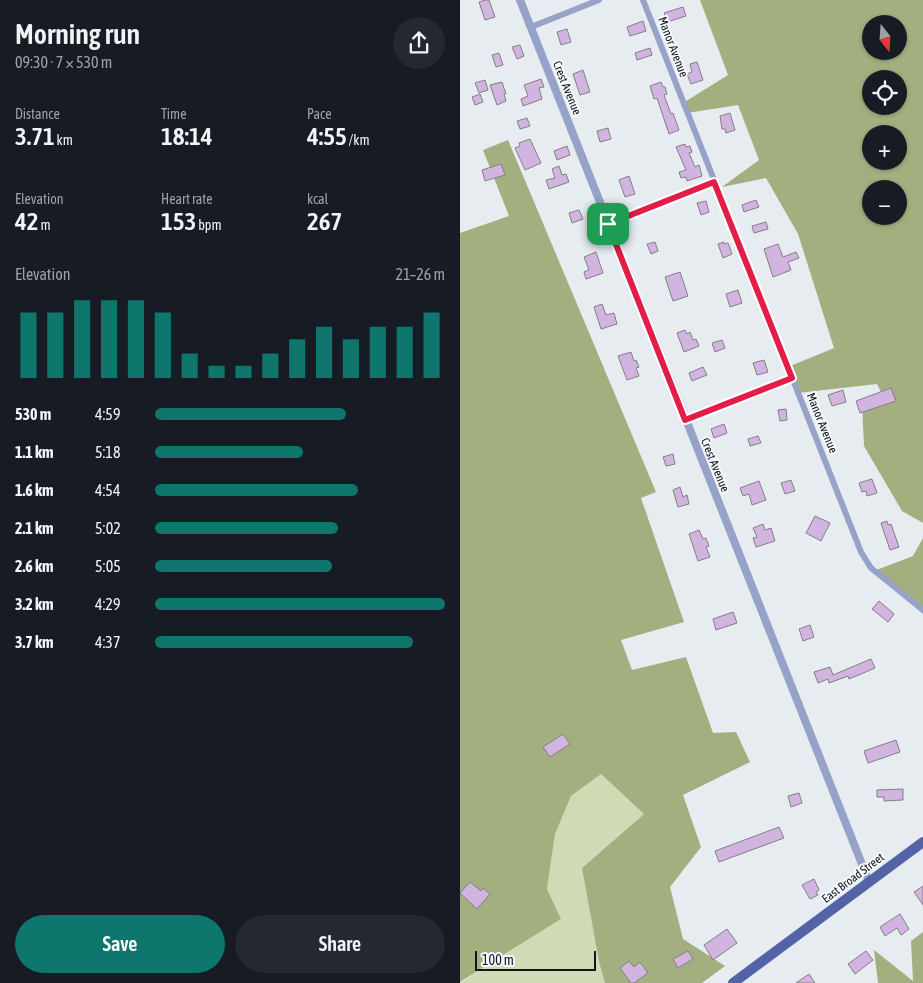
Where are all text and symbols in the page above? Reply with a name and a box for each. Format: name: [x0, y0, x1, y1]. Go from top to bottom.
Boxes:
street label: Manor Avenue: [655, 15, 691, 79]
north arrow: [862, 15, 908, 60]
map controls: [862, 15, 907, 225]
button: share: [393, 17, 445, 69]
text: Morning run: [15, 18, 140, 50]
text: 09:30 · 7 × 530 m: [15, 53, 112, 71]
street label: Crest Avenue: [550, 59, 584, 117]
button: locate: [862, 70, 907, 115]
text: Distance: [15, 106, 60, 122]
text: Time: [161, 106, 187, 122]
text: Pace: [307, 106, 332, 122]
text: 3.71: [15, 122, 55, 150]
text: 18:14: [161, 122, 212, 150]
text: 4:55: [307, 122, 347, 150]
button: +: [862, 125, 907, 170]
text: km: [55, 132, 73, 148]
text: /km: [347, 132, 370, 148]
button: −: [862, 180, 907, 225]
text: Elevation: [15, 191, 64, 207]
text: Heart rate: [161, 191, 213, 207]
text: kcal: [307, 191, 328, 207]
pin: [587, 203, 629, 245]
text: 42: [15, 207, 39, 235]
text: 153: [161, 207, 196, 235]
text: 267: [307, 207, 342, 235]
icon: arrive: [594, 210, 622, 238]
text: m: [39, 217, 51, 233]
text: bpm: [196, 217, 222, 233]
text: Elevation: [15, 265, 70, 283]
text: 21–26 m: [396, 265, 445, 283]
street label: Manor Avenue: [804, 391, 840, 455]
text: 530 m: [15, 405, 51, 423]
text: 4:59: [95, 405, 120, 423]
street label: Crest Avenue: [698, 436, 732, 494]
text: 1.1 km: [15, 443, 54, 461]
text: 5:18: [95, 443, 120, 461]
text: 1.6 km: [15, 481, 54, 499]
text: 4:54: [95, 481, 120, 499]
text: 2.1 km: [15, 519, 54, 537]
text: 5:02: [95, 519, 121, 537]
text: 2.6 km: [15, 557, 54, 575]
text: 5:05: [95, 557, 121, 575]
text: 3.2 km: [15, 595, 54, 613]
text: 4:29: [95, 595, 120, 613]
text: 3.7 km: [15, 633, 54, 651]
text: 4:37: [95, 633, 120, 651]
street label: East Broad Street: [819, 850, 887, 906]
button: Save: [15, 915, 225, 973]
button: Share: [235, 915, 445, 973]
scale bar: [475, 948, 596, 971]
text: 100 m: [482, 952, 514, 968]

